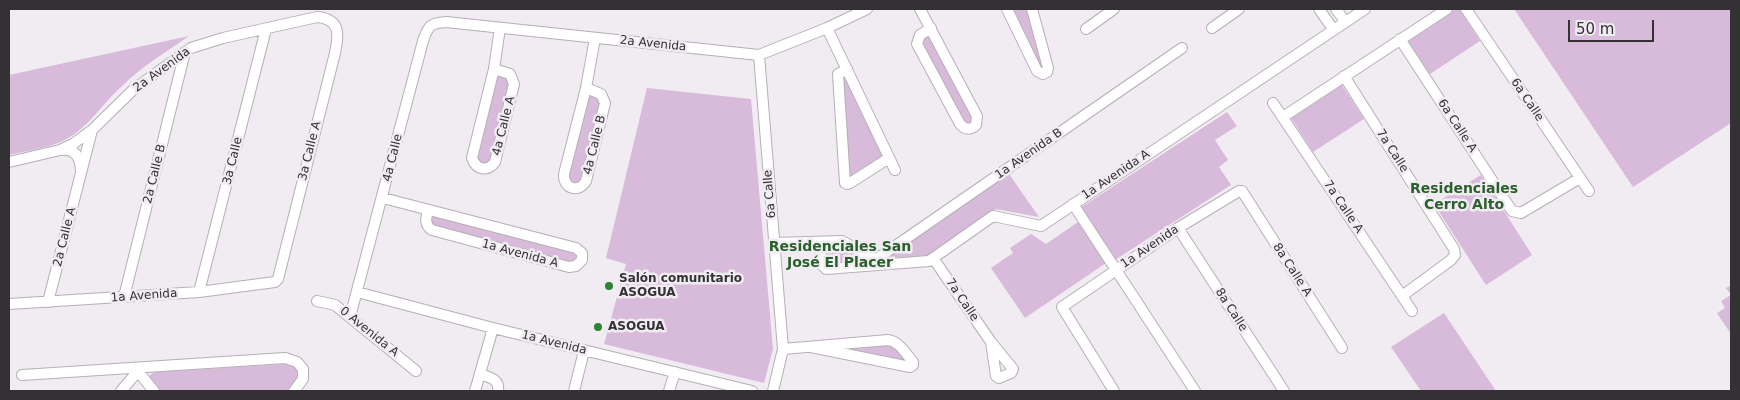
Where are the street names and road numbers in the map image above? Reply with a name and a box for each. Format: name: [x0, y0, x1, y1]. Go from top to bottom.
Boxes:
street label: 2a Avenida: [619, 33, 687, 55]
street label: 2a Avenida: [131, 45, 193, 95]
street label: 6a Calle: [1507, 76, 1547, 124]
street label: 4a Calle A: [490, 95, 518, 157]
street label: 6a Calle A: [1434, 97, 1480, 155]
street label: 4a Calle B: [581, 114, 609, 176]
street label: 3a Calle A: [296, 120, 324, 182]
street label: 1a Avenida B: [993, 126, 1065, 182]
street label: 7a Calle: [1373, 127, 1411, 175]
street label: 4a Calle: [380, 133, 406, 183]
street label: 3a Calle: [220, 136, 246, 186]
street label: 2a Calle B: [141, 143, 169, 205]
street label: 1a Avenida A: [1079, 147, 1153, 203]
street label: 6a Calle: [761, 169, 779, 219]
street label: 7a Calle A: [1320, 178, 1366, 236]
street label: 2a Calle A: [51, 206, 79, 268]
street label: 1a Avenida: [1118, 222, 1182, 272]
street label: 1a Avenida A: [480, 237, 560, 271]
street label: 8a Calle A: [1269, 241, 1315, 299]
street label: 7a Calle: [942, 276, 982, 324]
street label: 1a Avenida: [110, 286, 178, 306]
street label: 8a Calle: [1212, 286, 1250, 334]
street label: 0 Avenida A: [337, 304, 401, 360]
street label: 1a Avenida: [520, 328, 588, 358]

